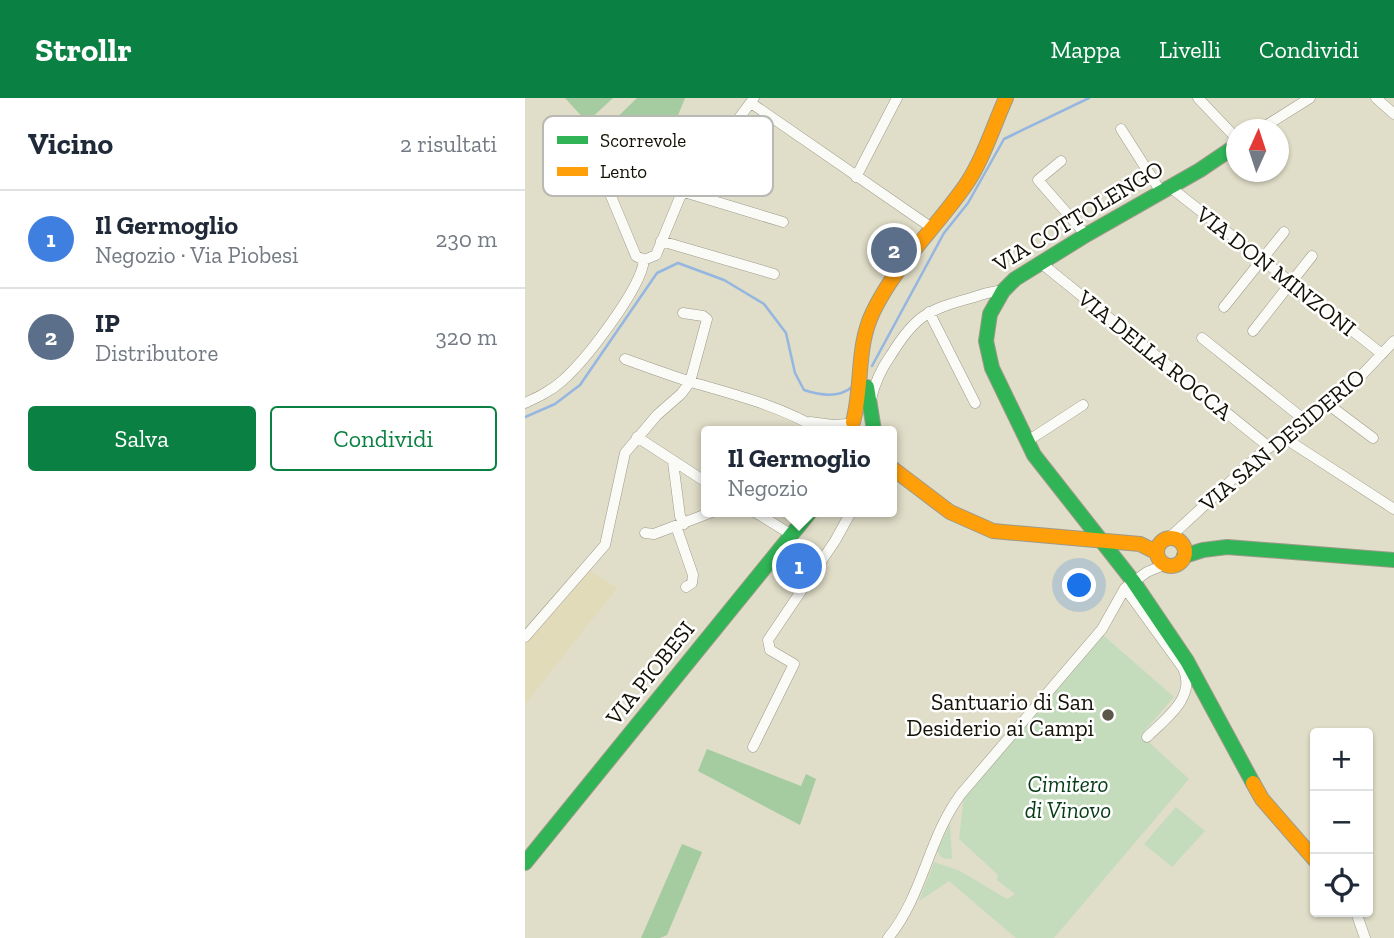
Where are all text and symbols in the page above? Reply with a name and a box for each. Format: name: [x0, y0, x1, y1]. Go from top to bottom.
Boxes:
text: Strollr: [35, 30, 132, 69]
text: Mappa: [1050, 35, 1121, 64]
text: Livelli: [1159, 35, 1221, 64]
text: Condividi: [1259, 35, 1359, 64]
legend: [543, 116, 773, 196]
north arrow: [1226, 119, 1289, 182]
text: Vicino: [28, 126, 113, 162]
text: Scorrevole: [600, 129, 686, 152]
text: 2 risultati: [400, 130, 497, 158]
street label: VIA COTTOLENGO: [987, 154, 1168, 278]
text: Lento: [600, 160, 647, 183]
street label: VIA DON MINZONI: [1190, 199, 1362, 342]
text: Il Germoglio: [95, 209, 238, 241]
pin: 2: [871, 224, 917, 276]
text: 1: [46, 225, 56, 253]
text: 230 m: [436, 225, 497, 253]
text: Negozio · Via Piobesi: [95, 241, 299, 269]
street label: VIA DELLA ROCCA: [1071, 283, 1239, 427]
text: IP: [95, 307, 120, 339]
text: 2: [45, 323, 57, 351]
text: 320 m: [436, 323, 497, 351]
text: Distributore: [95, 339, 218, 367]
street label: VIA SAN DESIDERIO: [1193, 363, 1370, 518]
button: Salva: [28, 406, 256, 471]
button: Condividi: [270, 406, 497, 471]
popup: [701, 426, 897, 517]
text: Il Germoglio: [727, 442, 871, 474]
text: Negozio: [727, 474, 808, 502]
pin: 1: [776, 540, 822, 592]
your location: [1062, 568, 1096, 602]
street label: VIA PIOBESI: [599, 615, 700, 731]
place label: Santuario di San Desiderio ai Campi: [906, 688, 1094, 742]
marker: Santuario di San Desiderio ai Campi: [1100, 707, 1116, 723]
map controls: [1310, 728, 1373, 917]
button: +: [1310, 728, 1373, 791]
park label: Cimitero di Vinovo: [1025, 770, 1111, 824]
button: −: [1310, 791, 1373, 854]
button: locate: [1310, 854, 1373, 917]

